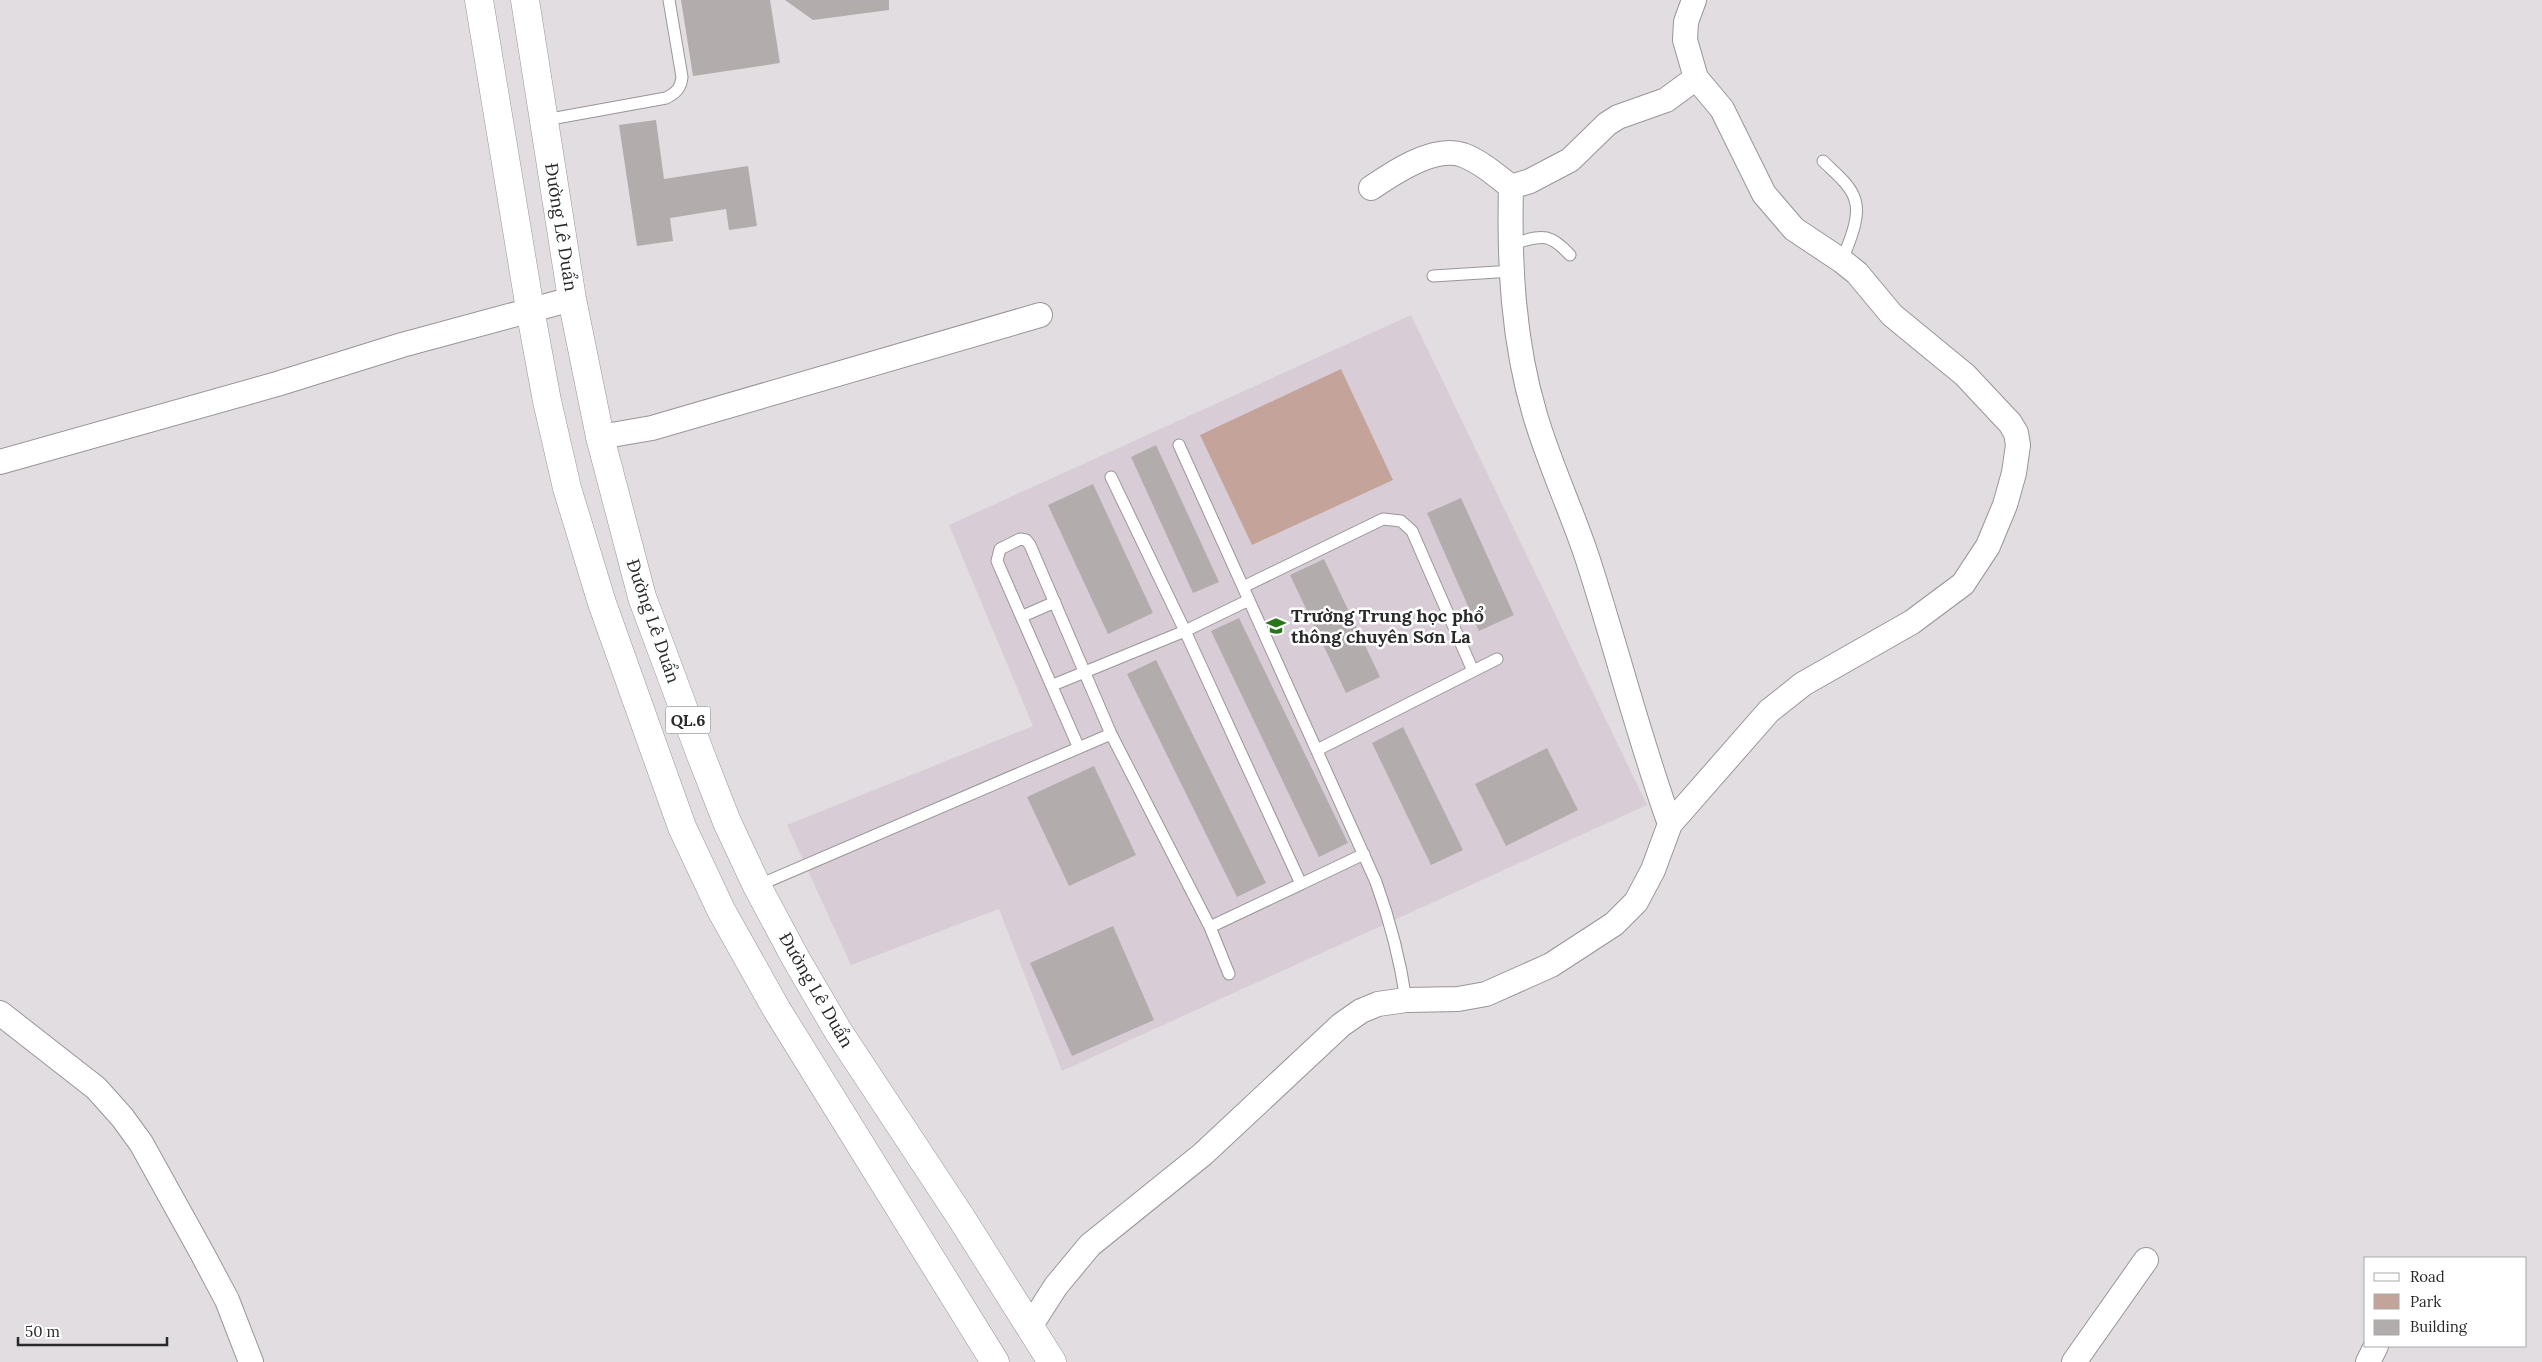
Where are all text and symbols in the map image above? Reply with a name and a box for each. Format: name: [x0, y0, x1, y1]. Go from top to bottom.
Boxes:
street label: Đường Lê Duẩn: [540, 161, 583, 293]
street label: Đường Lê Duẩn: [622, 556, 685, 686]
place label: Trường Trung học phổ thông chuyên Sơn La: [1291, 604, 1484, 648]
school or university icon: Trường Trung học phổ thông chuyên Sơn La: [1265, 615, 1287, 637]
road number: QL.6: [666, 706, 710, 734]
street label: Đường Lê Duẩn: [774, 928, 859, 1052]
legend: [2364, 1257, 2527, 1347]
text: Road: [2410, 1267, 2445, 1286]
text: Park: [2410, 1292, 2441, 1311]
scale bar: [18, 1314, 166, 1346]
text: Building: [2410, 1317, 2468, 1336]
text: 50 m: [25, 1322, 60, 1341]

